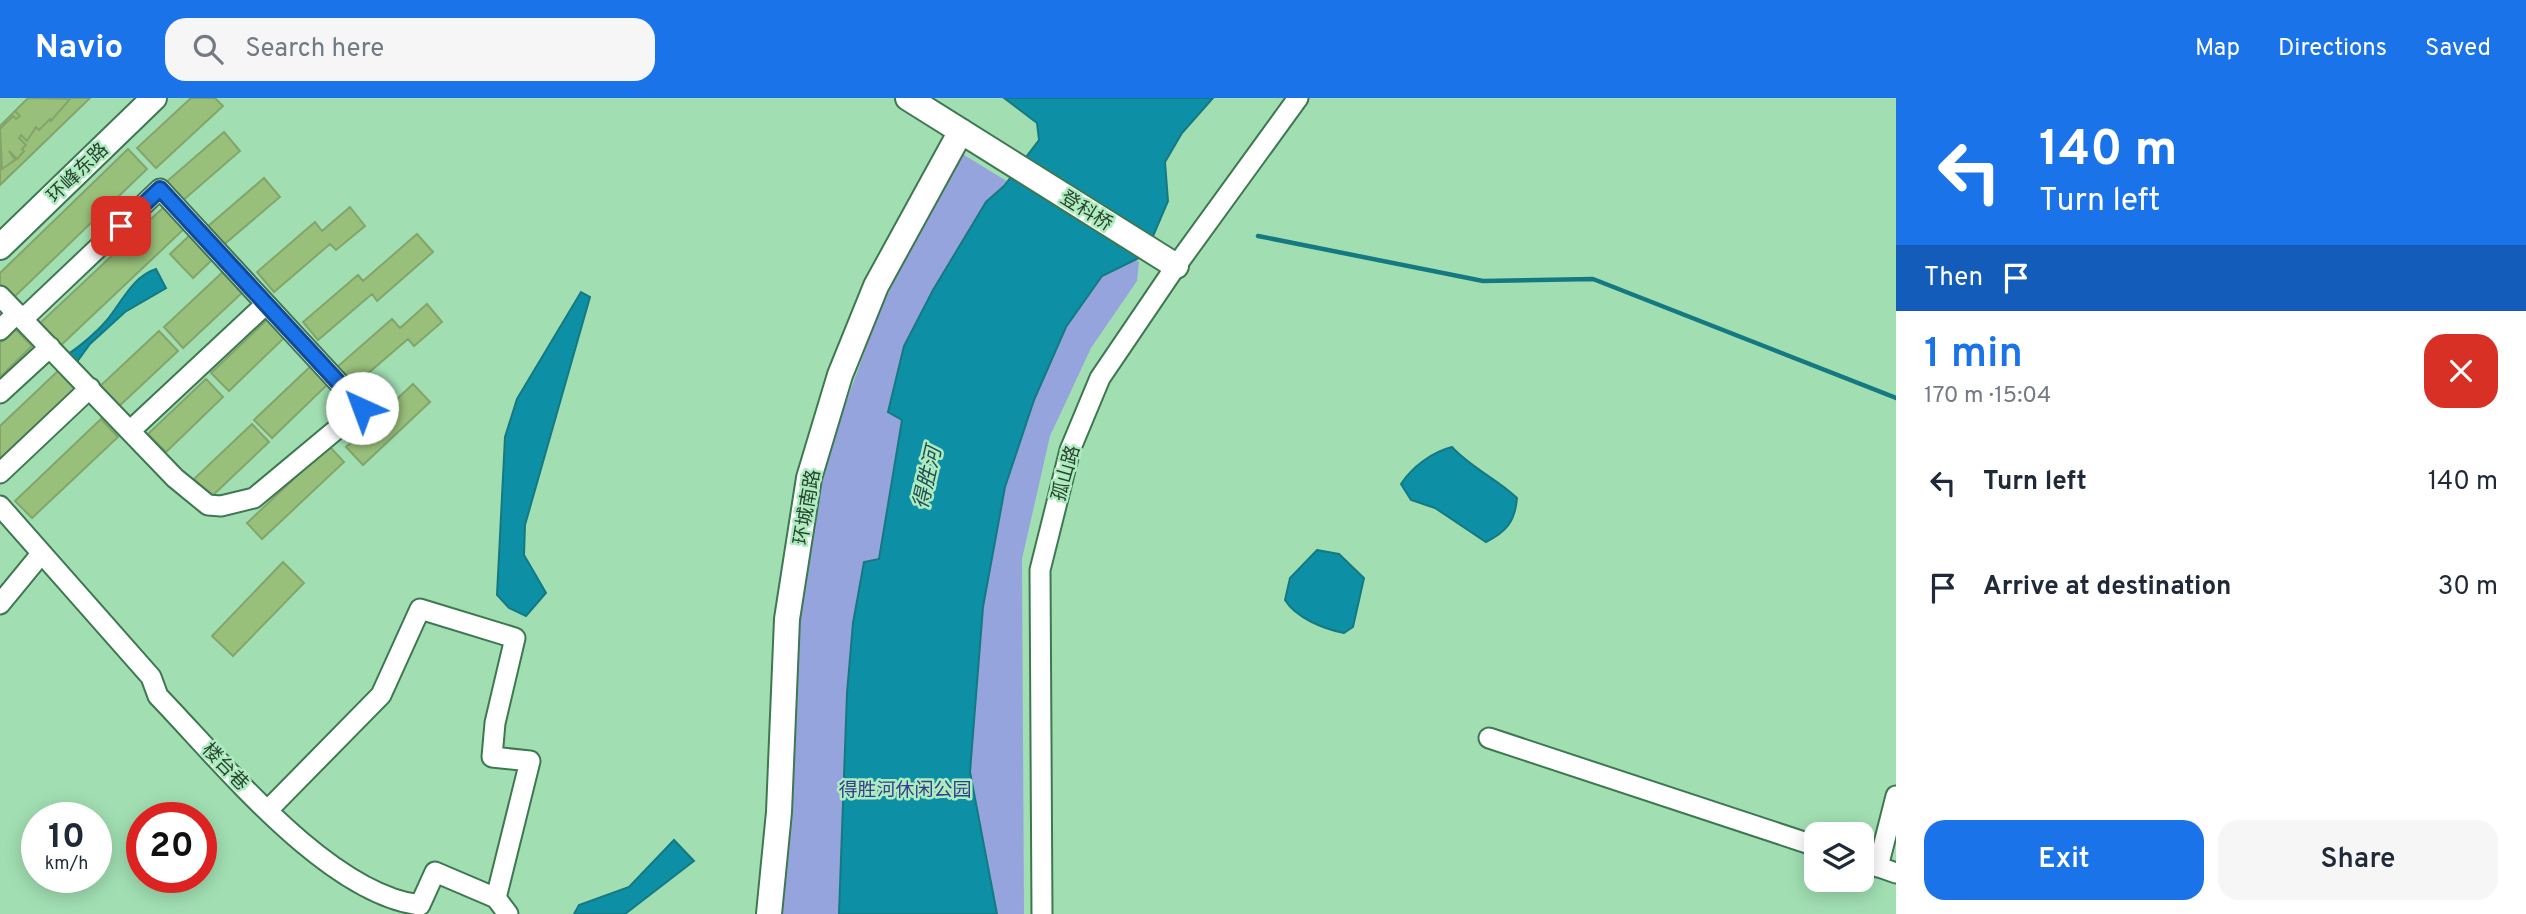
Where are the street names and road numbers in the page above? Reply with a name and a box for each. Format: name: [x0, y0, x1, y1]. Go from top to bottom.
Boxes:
street label: 环峰东路: [43, 138, 114, 208]
street label: 登科桥: [1055, 186, 1116, 237]
street label: 孤山路: [1048, 443, 1086, 504]
street label: 环城南路: [790, 468, 826, 547]
street label: 楼台巷: [196, 739, 253, 796]

